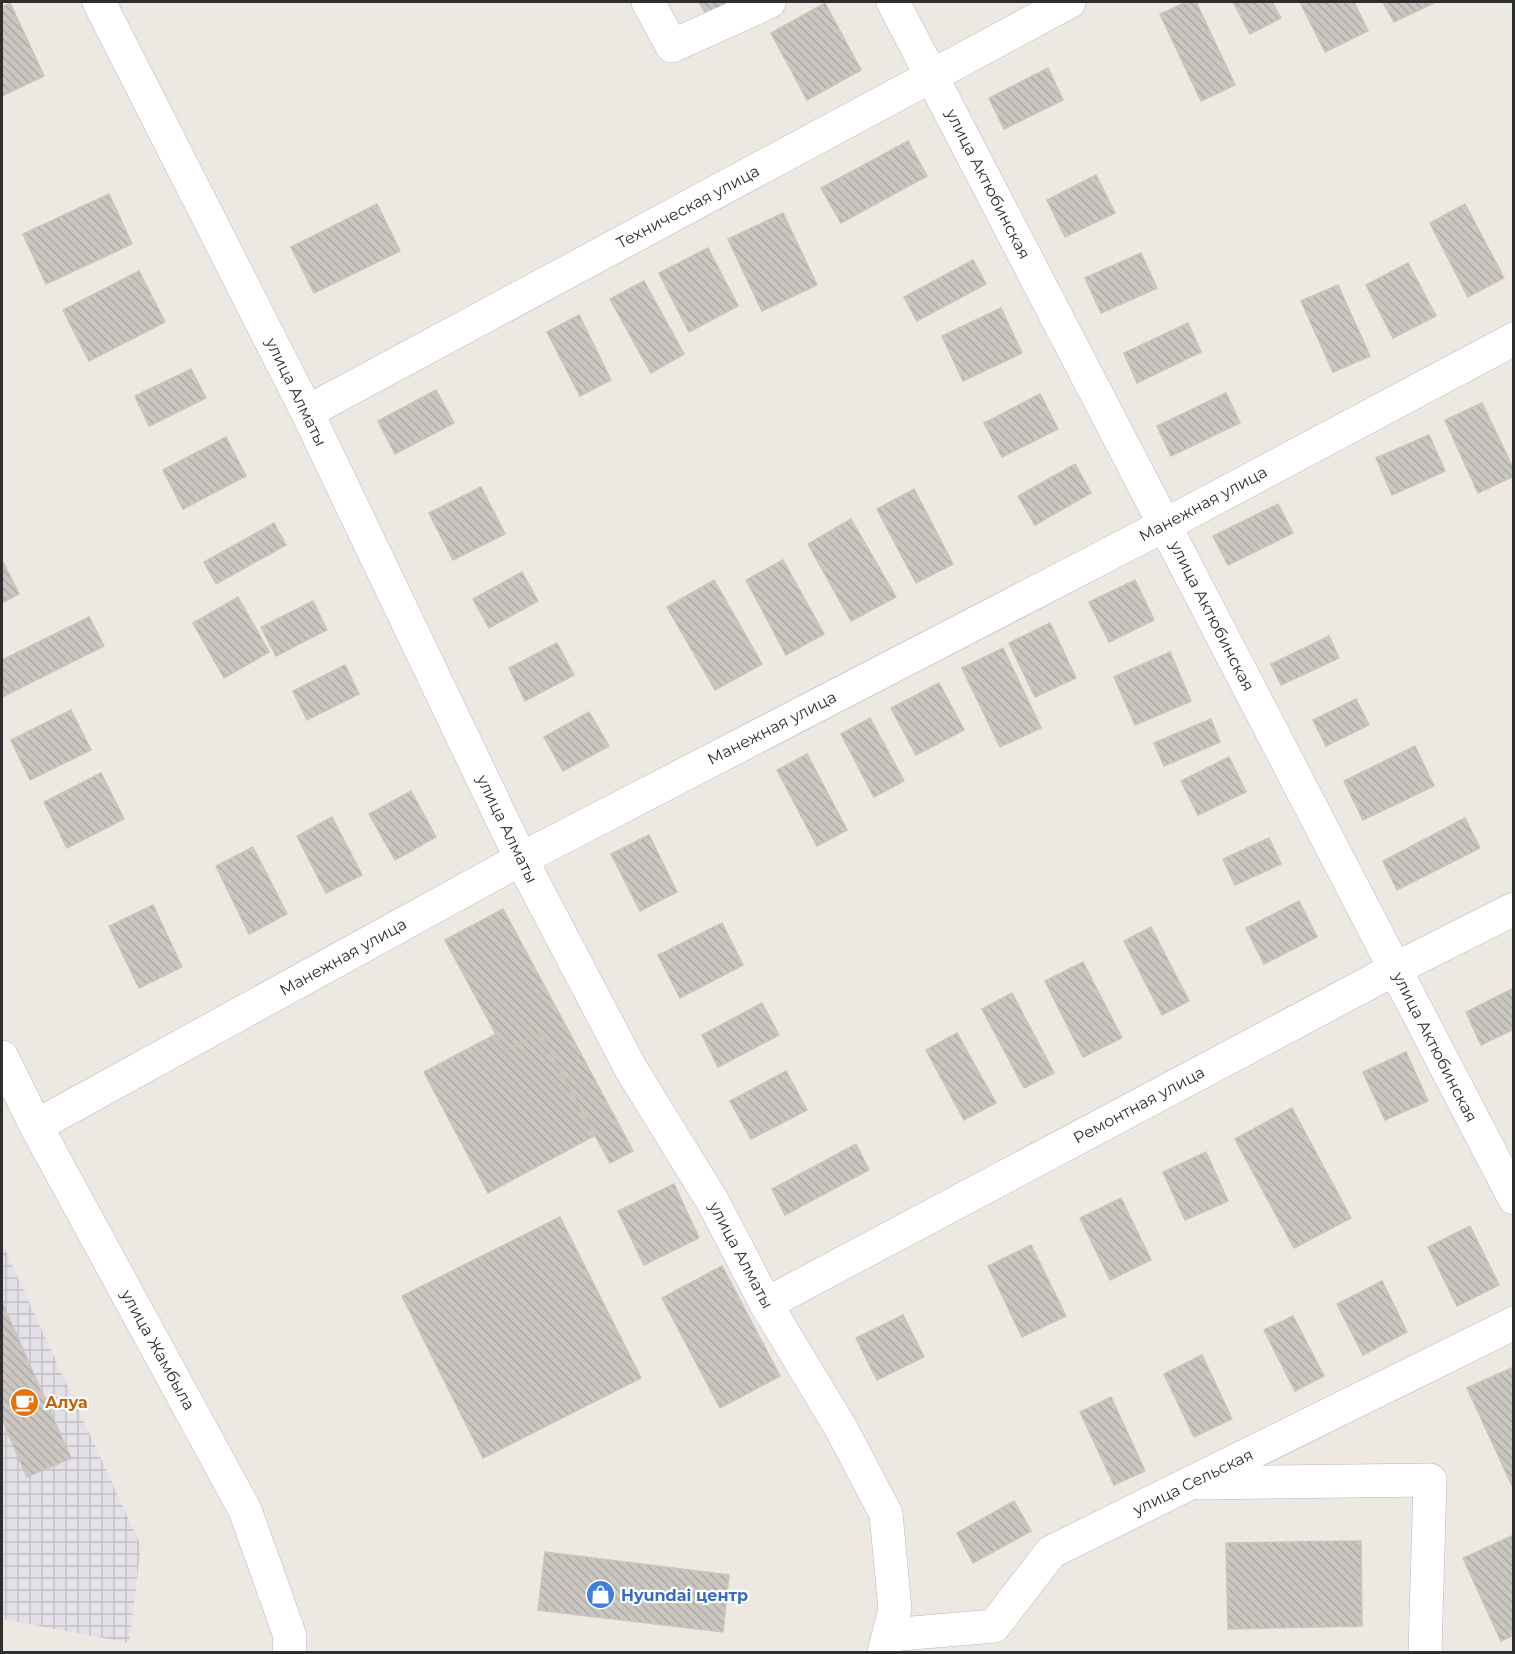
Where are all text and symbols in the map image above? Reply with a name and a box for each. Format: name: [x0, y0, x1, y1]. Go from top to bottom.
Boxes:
street label: улица Актюбинская: [941, 105, 1034, 262]
street label: Техническая улица: [613, 161, 763, 253]
street label: улица Алматы: [261, 334, 330, 449]
street label: Манежная улица: [1136, 462, 1270, 546]
street label: улица Актюбинская: [1165, 537, 1258, 694]
street label: Манежная улица: [704, 687, 840, 769]
street label: улица Алматы: [472, 771, 541, 886]
street label: Манежная улица: [276, 914, 410, 1000]
street label: улица Актюбинская: [1388, 968, 1481, 1125]
street label: Ремонтная улица: [1070, 1062, 1208, 1148]
street label: улица Алматы: [704, 1197, 777, 1312]
street label: улица Жамбыла: [117, 1286, 199, 1413]
cafe icon: Алуа: [8, 1386, 40, 1418]
place label: Алуа: [45, 1393, 88, 1412]
street label: улица Сельская: [1129, 1445, 1256, 1520]
shop icon: Hyundai центр: [584, 1579, 616, 1611]
place label: Hyundai центр: [621, 1586, 748, 1605]

